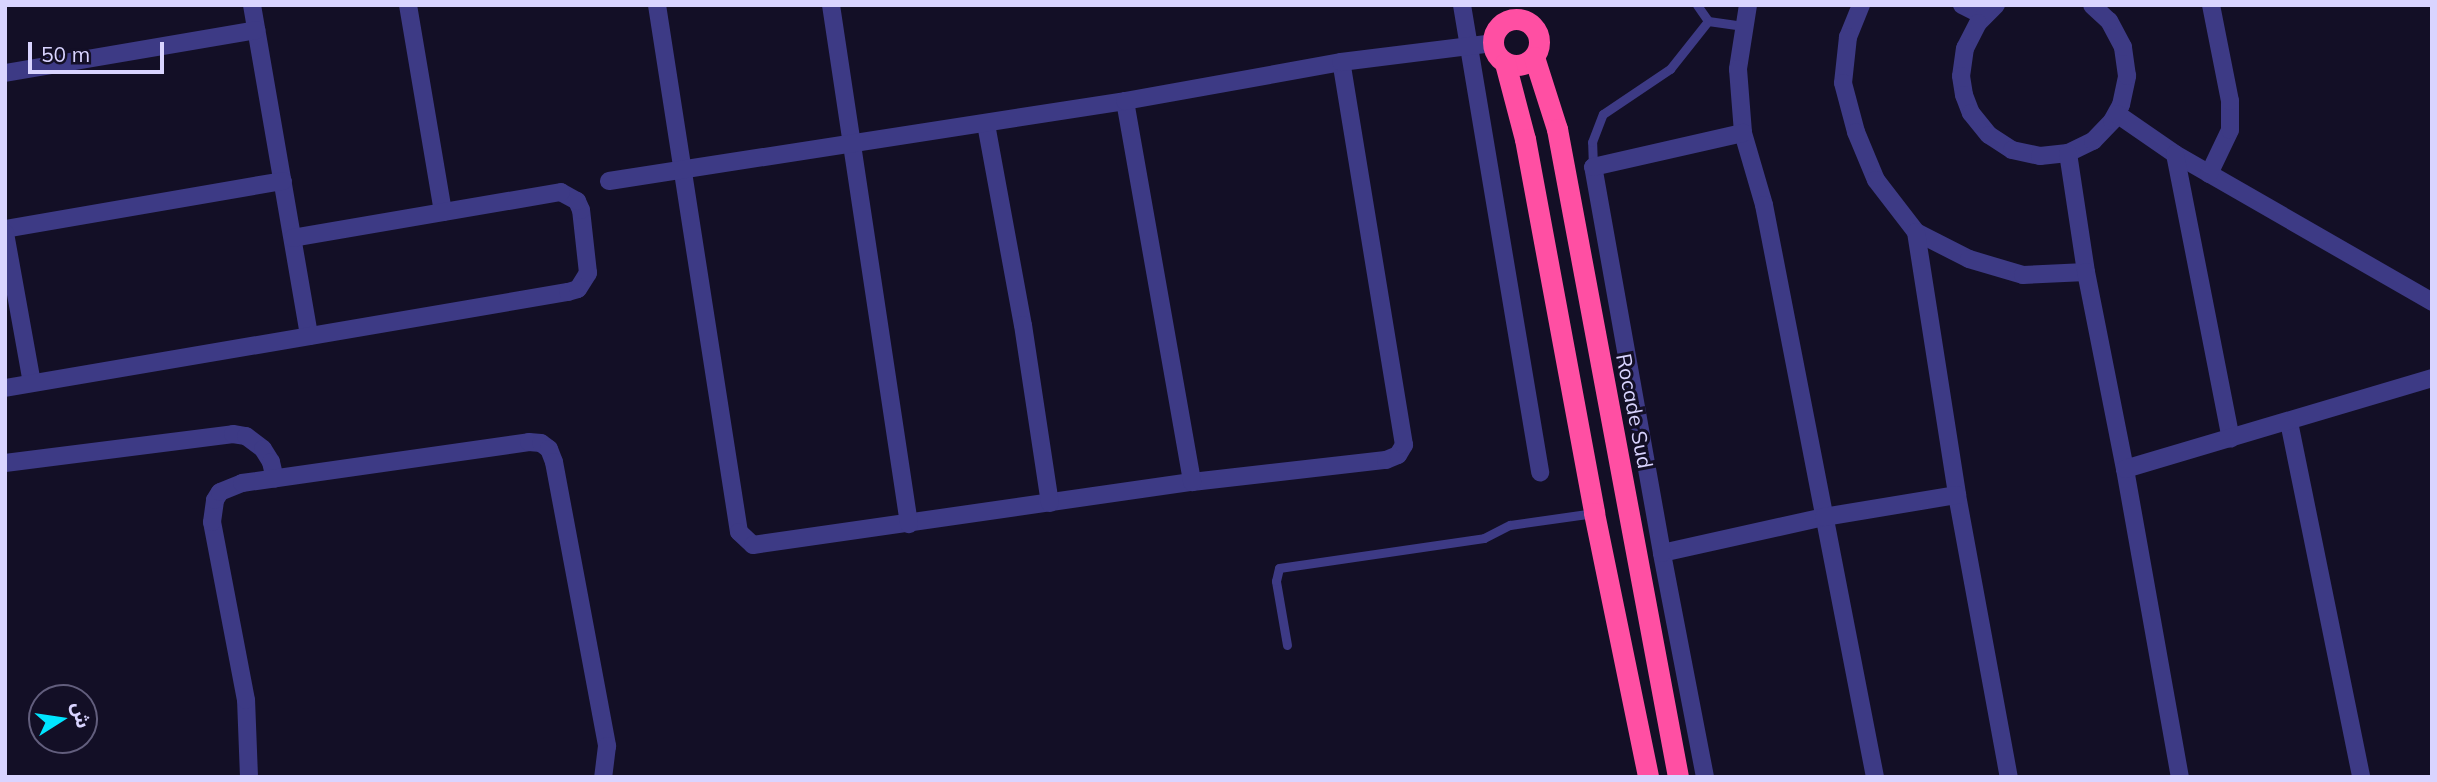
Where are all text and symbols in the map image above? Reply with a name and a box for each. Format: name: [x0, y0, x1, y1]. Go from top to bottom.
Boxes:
scale bar: [32, 28, 168, 72]
text: 50 m: [41, 41, 90, 67]
street label: Rocade Sud: [1612, 351, 1658, 471]
north arrow: [28, 684, 98, 754]
text: ش: [67, 700, 96, 730]

